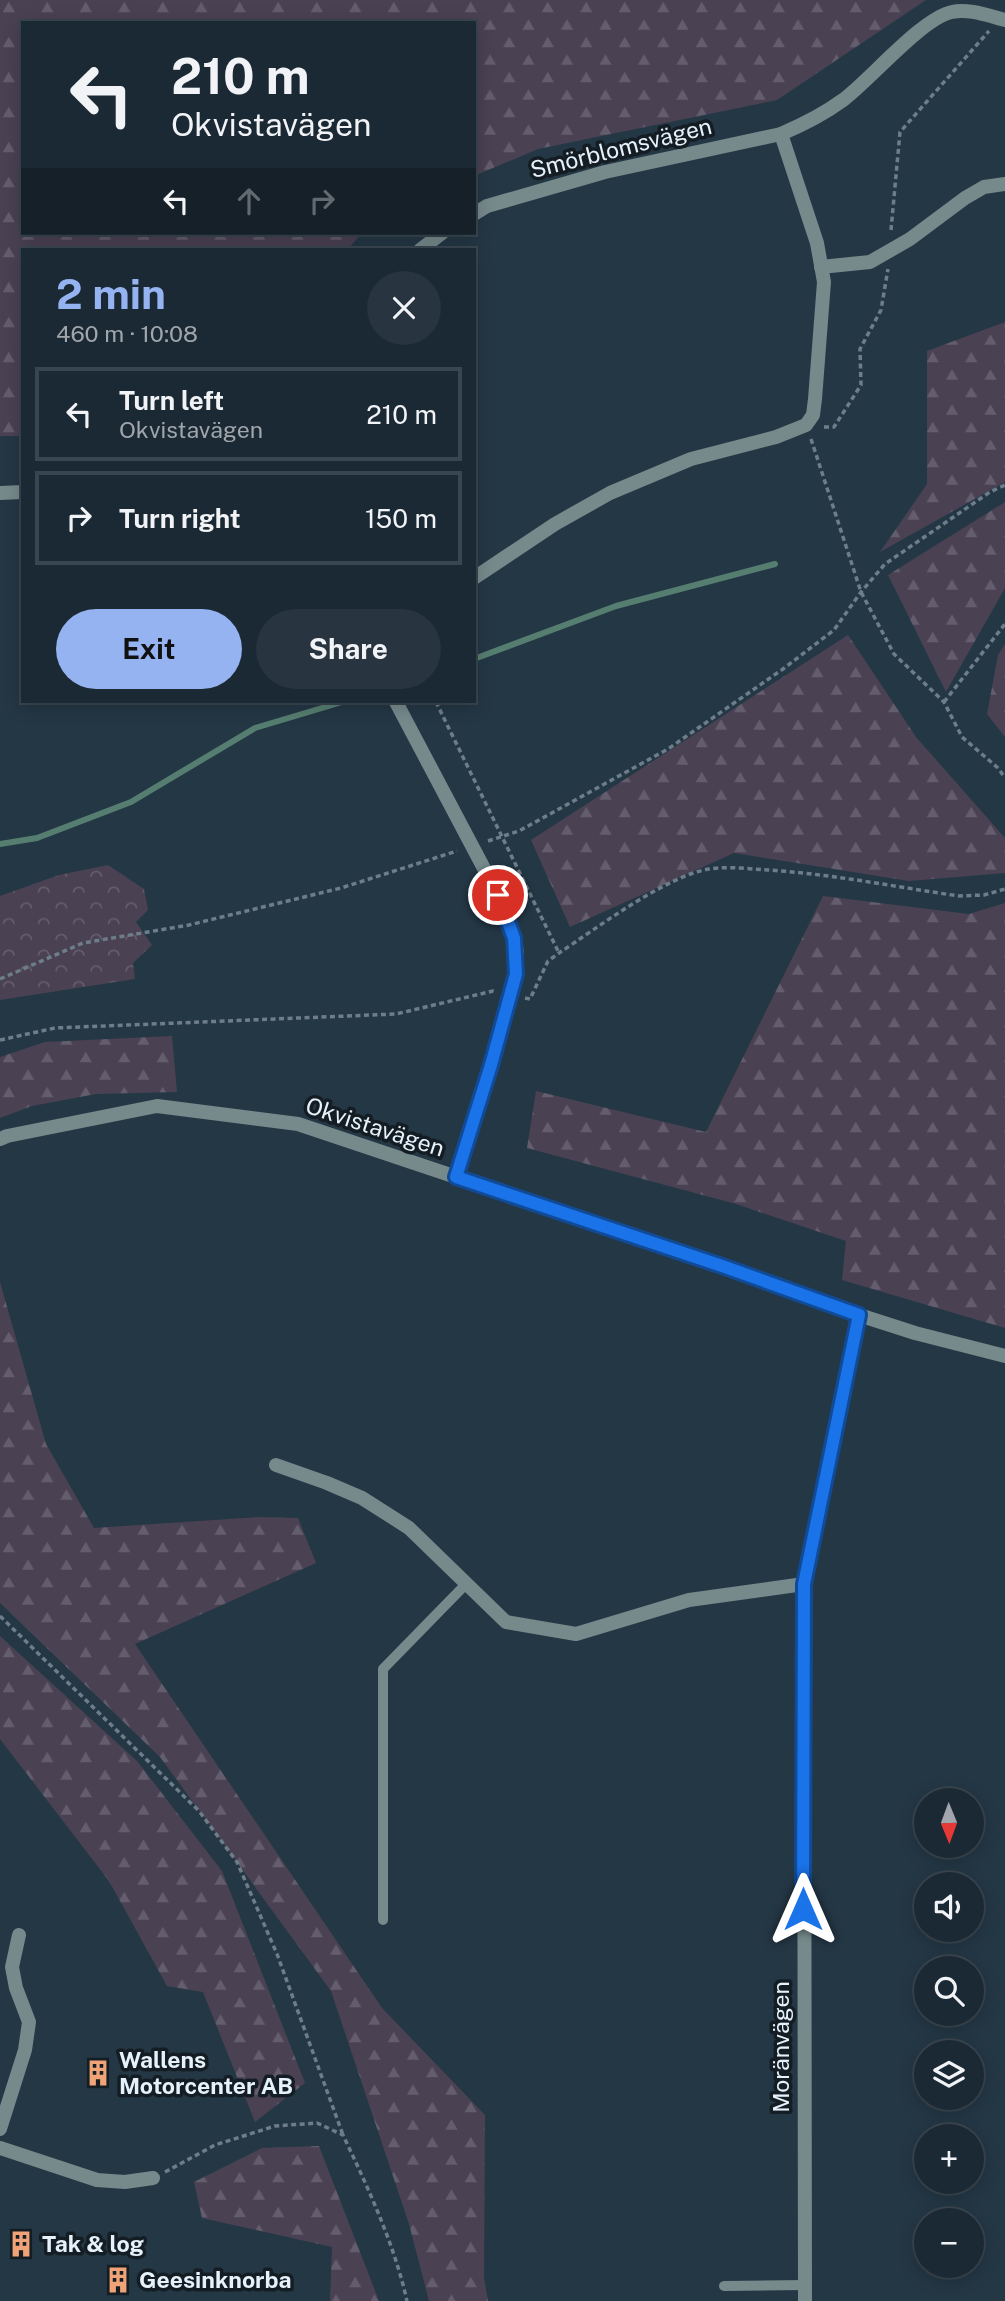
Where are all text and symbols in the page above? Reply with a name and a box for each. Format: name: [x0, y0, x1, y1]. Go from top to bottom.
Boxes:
text: 210 m: [171, 47, 310, 105]
icon: left: [56, 49, 147, 140]
text: Okvistavägen: [171, 106, 372, 143]
street label: Smörblomsvägen: [527, 112, 714, 183]
icon: left: [157, 182, 195, 220]
icon: ahead: [230, 182, 268, 220]
icon: right: [303, 182, 341, 220]
text: 2 min: [56, 269, 166, 318]
button: close: [367, 271, 441, 345]
text: 460 m · 10:08: [56, 320, 198, 347]
text: Turn left: [119, 385, 224, 416]
icon: left: [60, 395, 98, 433]
text: 210 m: [366, 399, 437, 430]
text: Okvistavägen: [119, 416, 263, 443]
icon: right: [60, 499, 98, 537]
text: Turn right: [119, 503, 241, 534]
text: 150 m: [365, 503, 437, 534]
button: Exit: [56, 609, 242, 689]
button: Share: [256, 609, 441, 689]
pin: [468, 865, 528, 925]
icon: arrive: [479, 876, 517, 914]
street label: Okvistavägen: [302, 1091, 448, 1162]
north arrow: [914, 1788, 984, 1858]
map controls: [914, 1788, 984, 2278]
position arrow: [766, 1872, 840, 1946]
button: sound: [914, 1872, 984, 1942]
button: search: [914, 1956, 984, 2026]
street label: Moränvägen: [767, 1981, 794, 2113]
button: layers: [914, 2040, 984, 2110]
place label: Wallens Motorcenter AB: [119, 2046, 293, 2099]
building icon: Wallens Motorcenter AB: [83, 2058, 113, 2088]
button: +: [914, 2124, 984, 2194]
button: −: [914, 2208, 984, 2278]
building icon: Tak & log: [6, 2229, 36, 2259]
place label: Tak & log: [42, 2230, 144, 2257]
building icon: Geesinknorba: [103, 2265, 133, 2295]
place label: Geesinknorba: [139, 2266, 292, 2293]

